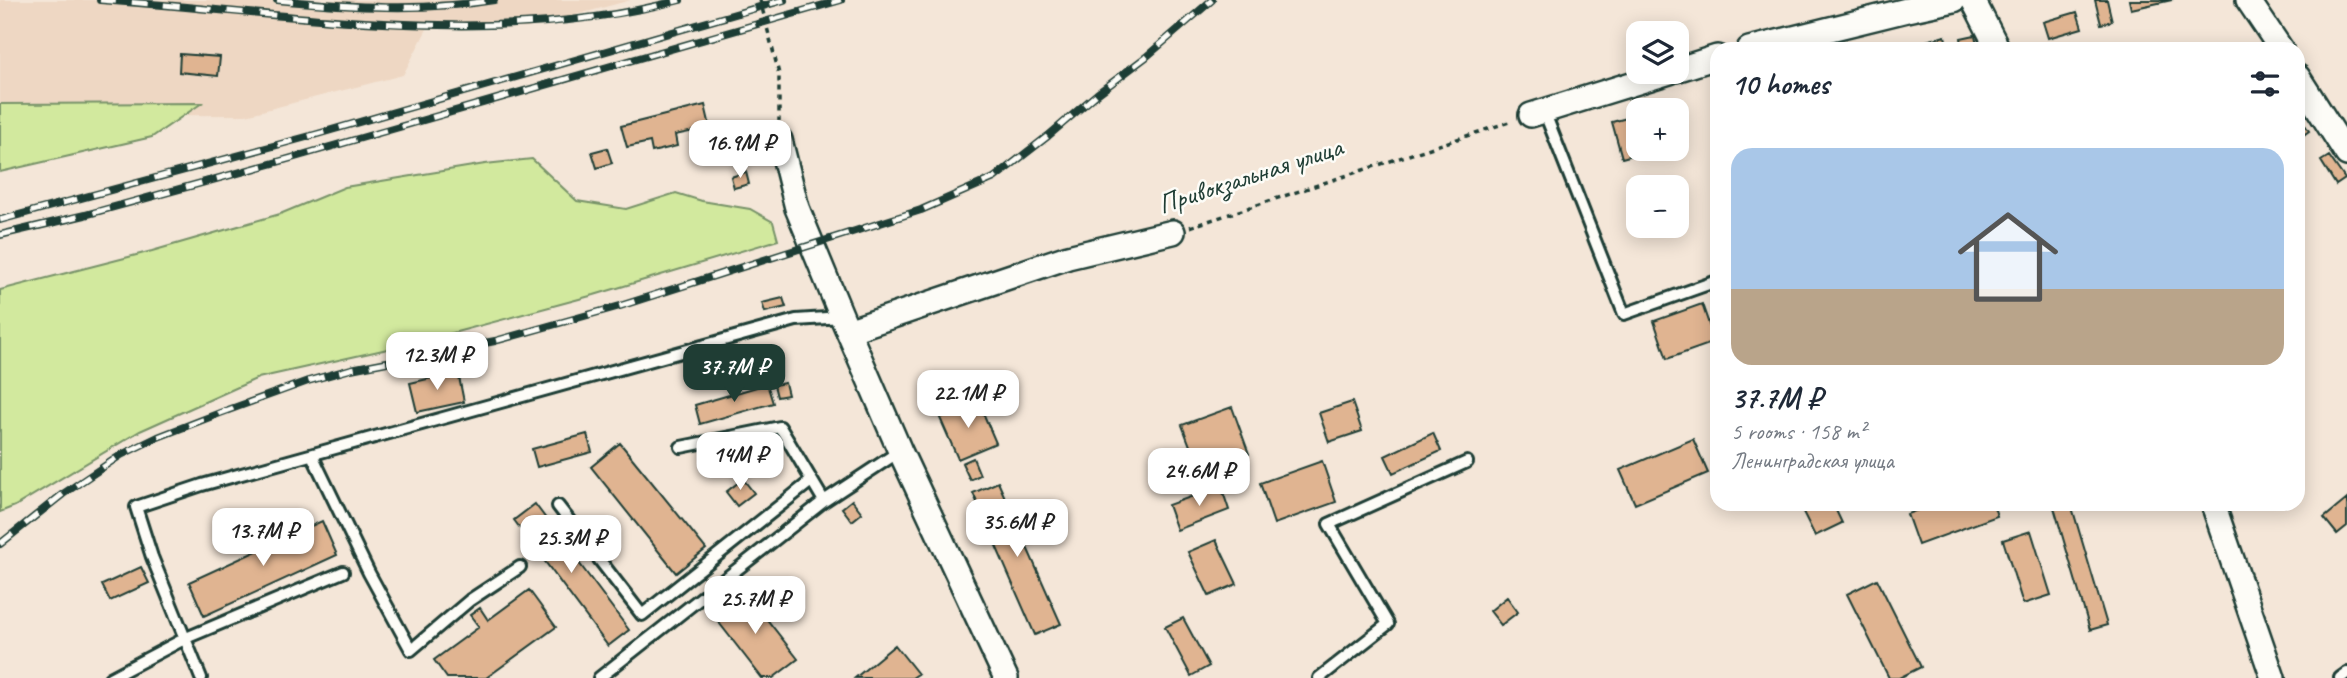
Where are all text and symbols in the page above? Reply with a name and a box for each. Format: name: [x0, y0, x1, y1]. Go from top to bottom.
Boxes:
map controls: [1626, 21, 1689, 238]
button: layers: [1626, 21, 1689, 84]
text: 10 homes: [1731, 65, 1829, 103]
icon: filters: [2246, 65, 2284, 103]
button: +: [1626, 98, 1689, 161]
pin: 16.9M ₽: [675, 120, 805, 180]
text: 16.9M ₽: [705, 128, 775, 157]
street label: Привокзальная улица: [1153, 128, 1349, 222]
button: −: [1626, 175, 1689, 238]
icon: home: [1945, 194, 2071, 320]
pin: 12.3M ₽: [372, 332, 502, 392]
text: 12.3M ₽: [402, 340, 472, 369]
pin: 37.7M ₽: [669, 344, 799, 404]
text: 37.7M ₽: [699, 352, 769, 381]
pin: 22.1M ₽: [903, 370, 1033, 430]
text: 22.1M ₽: [933, 378, 1003, 407]
text: 37.7M ₽: [1731, 379, 1822, 417]
text: 5 rooms · 158 m²: [1731, 417, 1866, 446]
pin: 14M ₽: [691, 433, 789, 492]
text: 14M ₽: [713, 440, 767, 469]
text: Ленинградская улица: [1731, 446, 1894, 475]
pin: 24.6M ₽: [1134, 448, 1264, 508]
text: 24.6M ₽: [1164, 456, 1234, 485]
pin: 35.6M ₽: [952, 500, 1082, 559]
text: 35.6M ₽: [982, 507, 1052, 536]
pin: 13.7M ₽: [198, 508, 328, 568]
text: 13.7M ₽: [228, 516, 298, 545]
pin: 25.3M ₽: [506, 516, 636, 575]
text: 25.3M ₽: [536, 523, 606, 552]
pin: 25.7M ₽: [690, 576, 820, 636]
text: 25.7M ₽: [720, 584, 790, 613]

